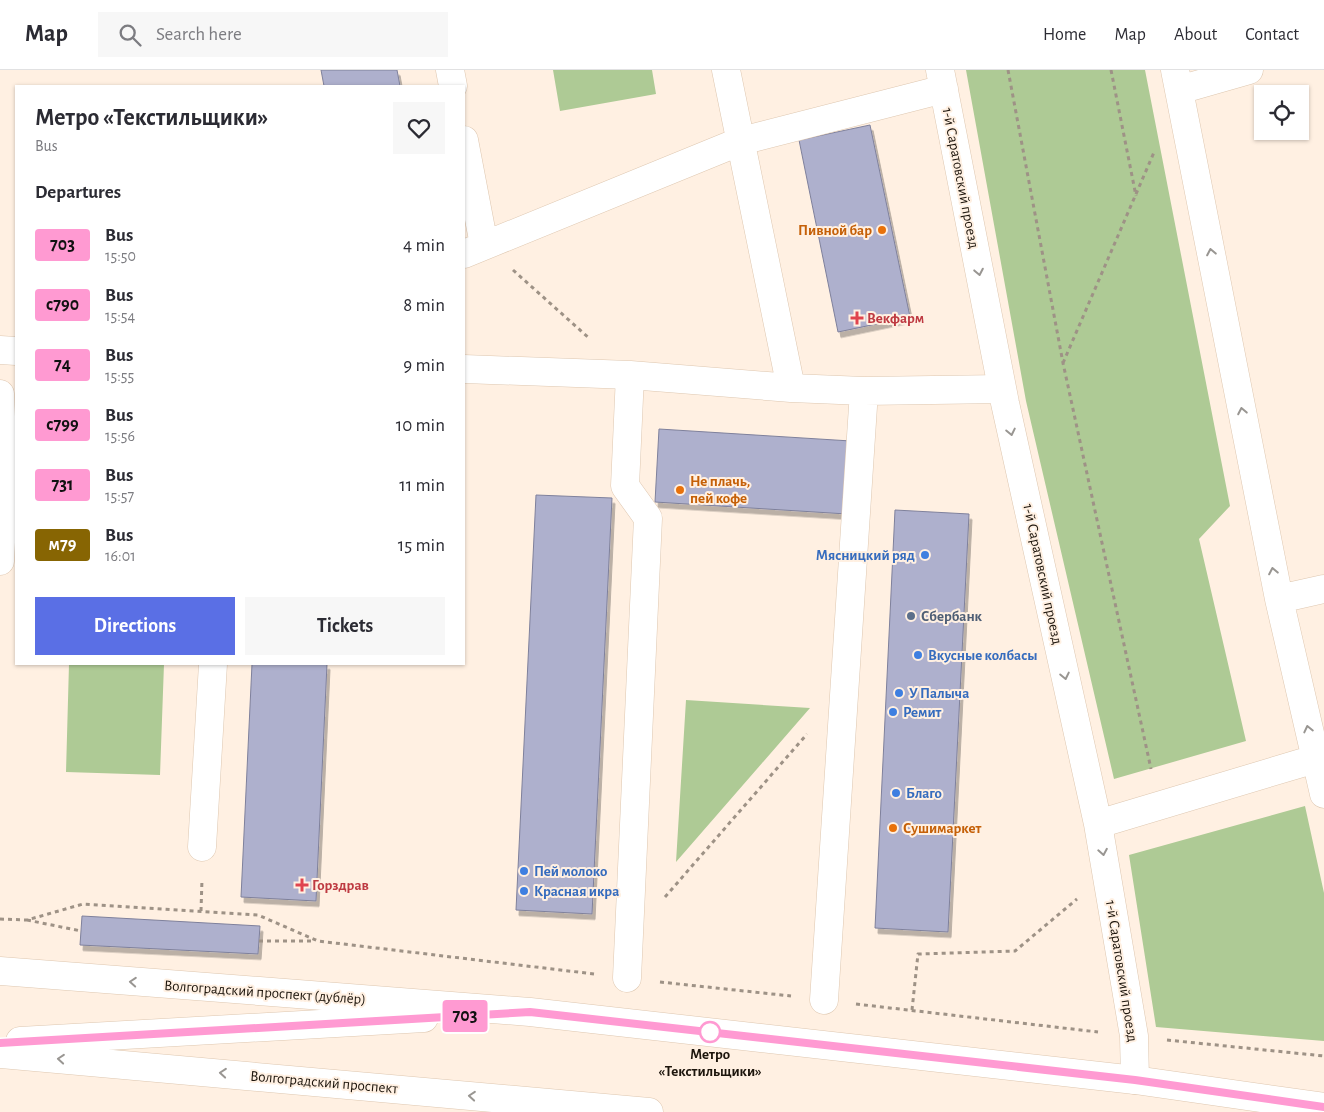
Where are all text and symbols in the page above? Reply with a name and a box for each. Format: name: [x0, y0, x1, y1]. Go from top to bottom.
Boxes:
search box: [98, 12, 448, 57]
icon: search: [116, 21, 144, 49]
text: Map: [25, 22, 68, 46]
text: Search here: [156, 25, 242, 44]
text: Home: [1043, 26, 1086, 44]
text: Map: [1114, 26, 1146, 44]
text: About: [1174, 26, 1217, 44]
text: Contact: [1245, 26, 1299, 44]
map controls: [1254, 85, 1309, 140]
button: locate: [1254, 85, 1309, 140]
button: heart: [393, 102, 445, 154]
text: Метро «Текстильщики»: [35, 106, 268, 130]
street label: 1-й Саратовский проезд: [939, 106, 982, 250]
text: Bus: [35, 138, 58, 154]
text: Departures: [35, 183, 121, 202]
place label: Пивной бар: [798, 223, 872, 238]
marker: Пивной бар: [876, 224, 888, 236]
text: Bus: [105, 226, 133, 245]
text: 703: [50, 236, 75, 254]
text: 4 min: [403, 236, 445, 255]
one-way arrow: [1206, 247, 1216, 256]
text: 15:50: [105, 248, 136, 264]
one-way arrow: [974, 268, 984, 277]
text: Bus: [105, 286, 133, 305]
text: с790: [46, 296, 79, 314]
text: 8 min: [403, 296, 445, 315]
text: 15:54: [105, 308, 135, 324]
place label: Векфарм: [867, 311, 924, 326]
marker: Векфарм: [851, 312, 863, 324]
text: Bus: [105, 346, 133, 365]
text: 74: [54, 356, 71, 374]
text: 9 min: [403, 356, 445, 375]
text: 15:55: [105, 368, 134, 384]
text: Bus: [105, 406, 133, 425]
one-way arrow: [1237, 407, 1248, 416]
text: с799: [46, 416, 79, 434]
text: 10 min: [396, 416, 445, 435]
one-way arrow: [1005, 427, 1016, 436]
text: 15:56: [105, 428, 135, 444]
text: Bus: [105, 466, 133, 485]
place label: Не плачь, пей кофе: [690, 474, 750, 506]
text: 731: [51, 476, 74, 494]
text: 11 min: [399, 476, 445, 495]
marker: Не плачь, пей кофе: [674, 484, 686, 496]
text: 15:57: [105, 488, 134, 504]
street label: 1-й Саратовский проезд: [1020, 502, 1065, 646]
text: Bus: [105, 526, 133, 545]
text: м79: [49, 536, 76, 554]
text: 15 min: [398, 536, 445, 555]
text: 16:01: [105, 548, 136, 564]
place label: Мясницкий ряд: [816, 548, 915, 563]
marker: Мясницкий ряд: [919, 549, 931, 561]
one-way arrow: [1268, 566, 1279, 575]
button: Directions: [35, 597, 235, 655]
button: Tickets: [245, 597, 445, 655]
place label: Сбербанк: [921, 609, 983, 624]
marker: Сбербанк: [905, 610, 917, 622]
place label: Вкусные колбасы: [928, 648, 1037, 663]
marker: Вкусные колбасы: [912, 649, 924, 661]
one-way arrow: [1059, 671, 1070, 680]
place label: У Палыча: [909, 686, 969, 701]
marker: У Палыча: [893, 687, 905, 699]
place label: Ремит: [903, 705, 942, 720]
marker: Ремит: [887, 706, 899, 718]
one-way arrow: [1303, 725, 1314, 734]
place label: Благо: [906, 786, 942, 801]
marker: Благо: [890, 787, 902, 799]
place label: Сушимаркет: [903, 821, 982, 836]
marker: Сушимаркет: [887, 822, 899, 834]
one-way arrow: [1097, 848, 1107, 856]
place label: Пей молоко: [534, 864, 607, 879]
marker: Пей молоко: [518, 865, 530, 877]
place label: Горздрав: [312, 878, 369, 893]
marker: Горздрав: [296, 879, 308, 891]
place label: Красная икра: [534, 884, 619, 899]
marker: Красная икра: [518, 885, 530, 897]
street label: 1-й Саратовский проезд: [1103, 899, 1140, 1043]
one-way arrow: [128, 976, 136, 987]
street label: Волгоградский проспект (дублёр): [164, 978, 366, 1007]
line badge: 703: [436, 1000, 494, 1032]
text: 703: [453, 1007, 477, 1025]
marker: Метро «Текстильщики»: [699, 1021, 721, 1043]
place label: Метро «Текстильщики»: [658, 1047, 762, 1079]
one-way arrow: [57, 1054, 65, 1065]
one-way arrow: [219, 1068, 227, 1079]
street label: Волгоградский проспект: [250, 1069, 399, 1096]
one-way arrow: [468, 1090, 476, 1101]

